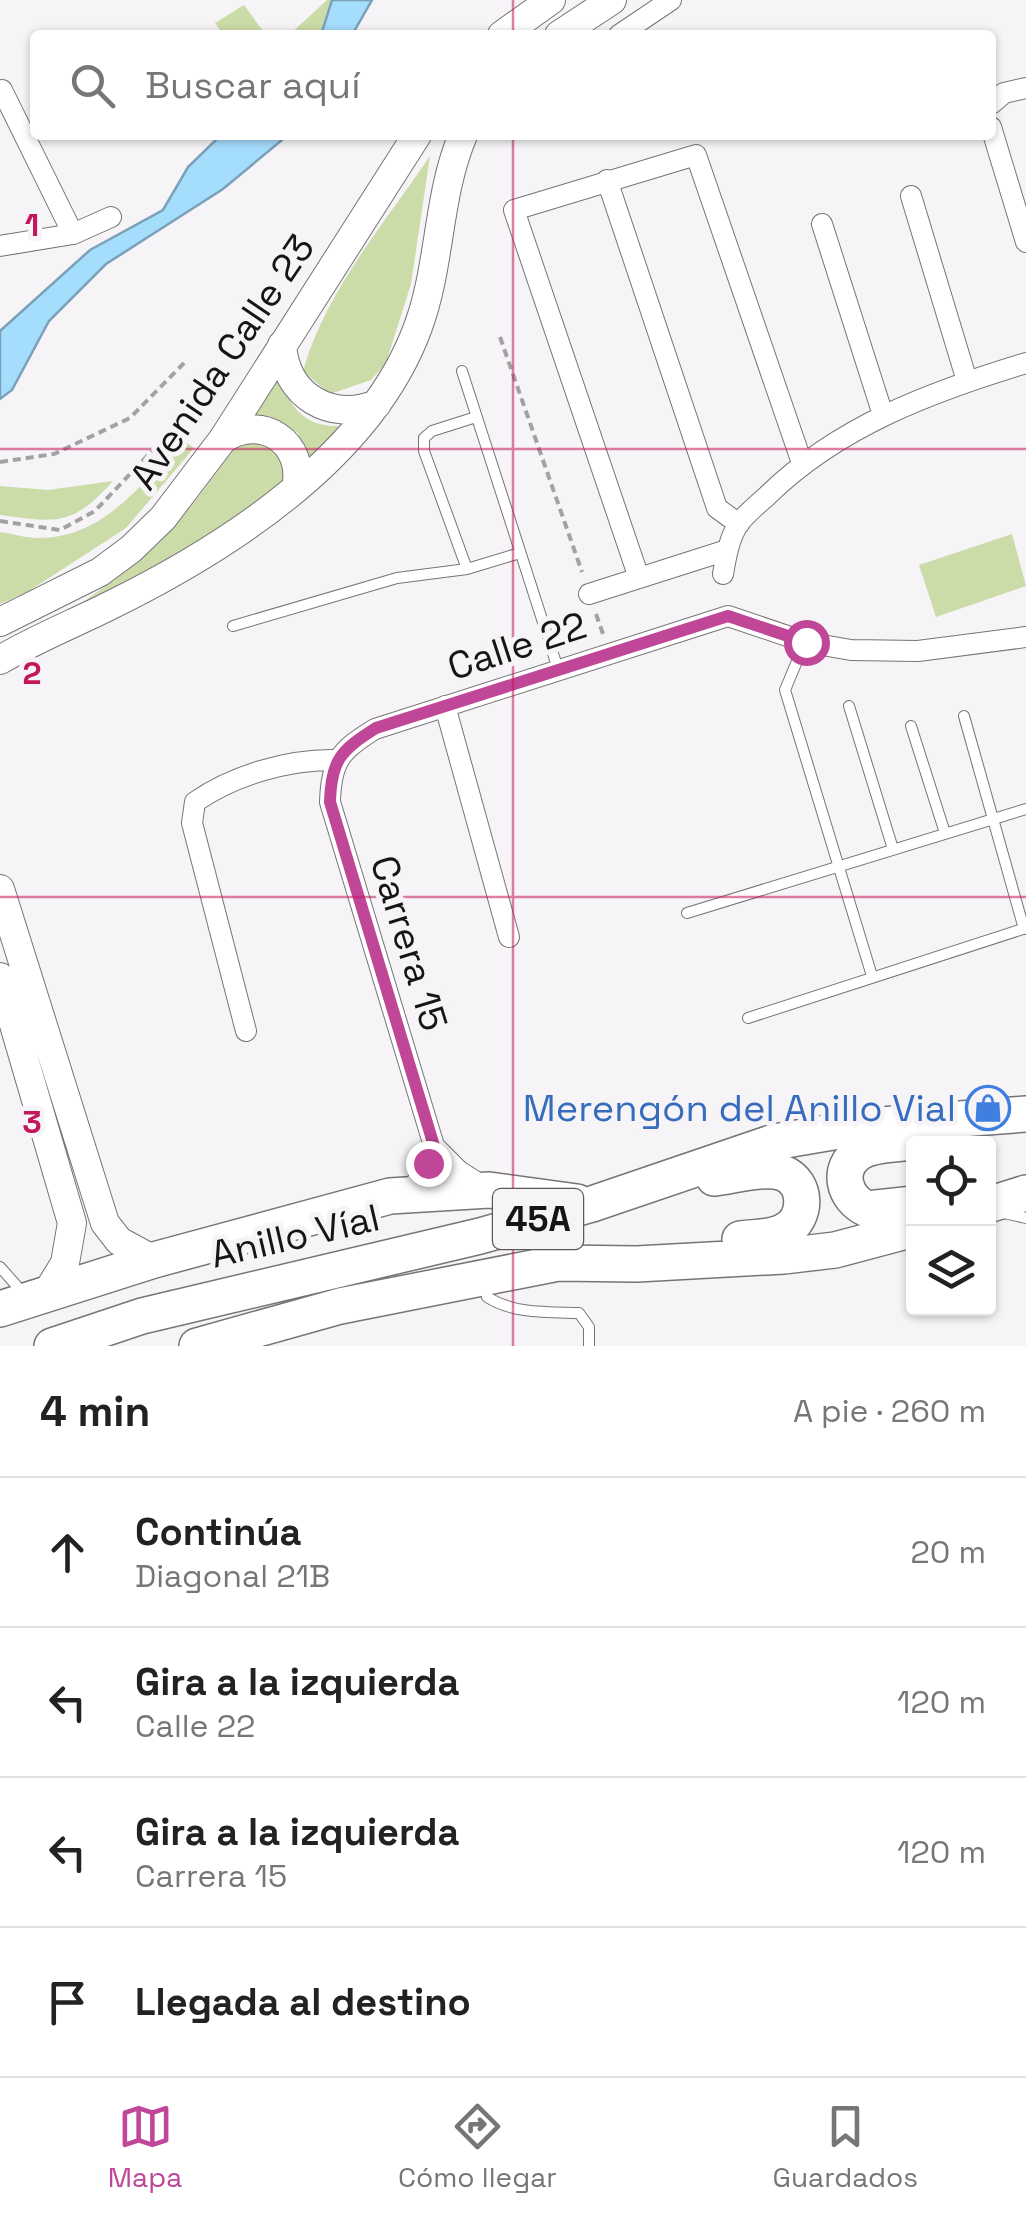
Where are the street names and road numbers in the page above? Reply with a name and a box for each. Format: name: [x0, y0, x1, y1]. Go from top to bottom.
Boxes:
street label: Avenida Calle 23: [119, 225, 325, 499]
street label: Calle 22: [442, 601, 592, 691]
street label: Carrera 15: [360, 850, 458, 1036]
road number: 45A: [493, 1189, 583, 1249]
street label: Anillo Víal: [206, 1193, 384, 1279]

